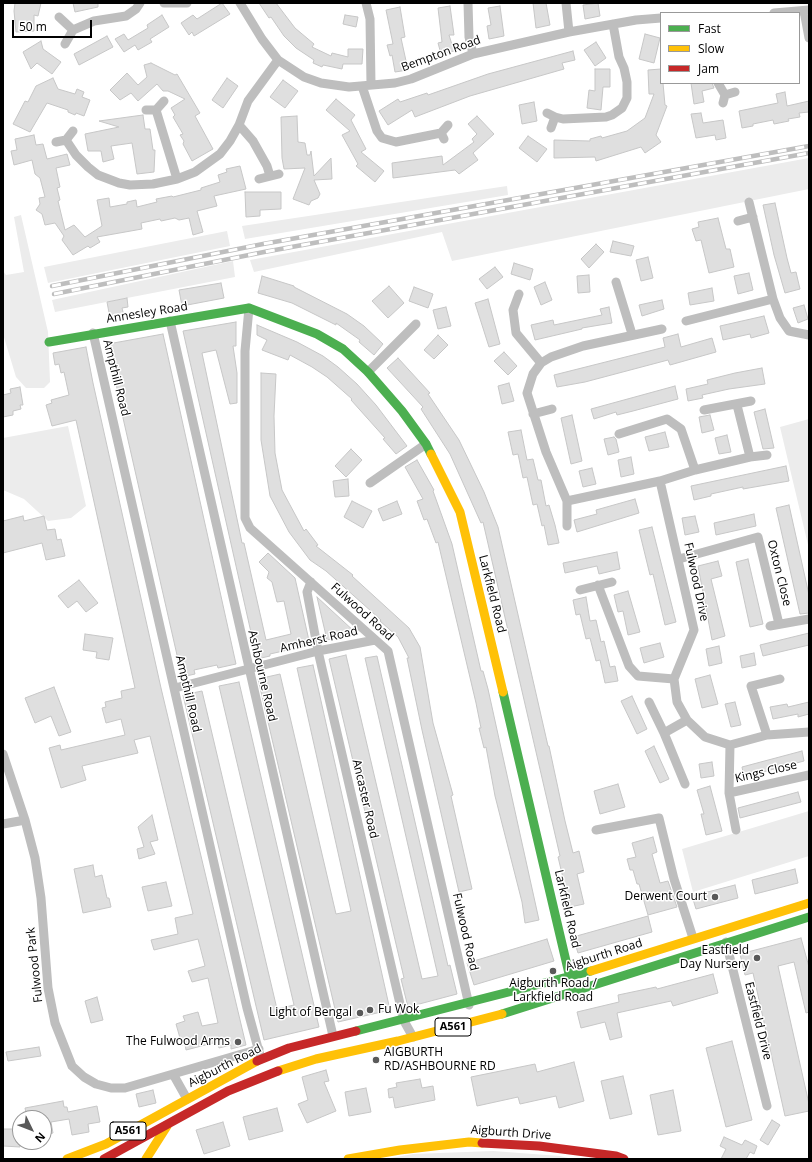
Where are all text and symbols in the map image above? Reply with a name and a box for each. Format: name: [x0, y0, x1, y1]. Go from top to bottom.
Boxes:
scale bar: [14, 12, 94, 38]
legend: [660, 12, 800, 84]
text: 50 m: [19, 18, 47, 35]
text: Fast: [698, 20, 721, 37]
street label: Bempton Road: [399, 33, 483, 75]
text: Slow: [698, 40, 724, 57]
text: Jam: [698, 60, 719, 77]
street label: Annesley Road: [105, 299, 189, 327]
street label: Ampthill Road: [100, 338, 132, 418]
street label: Oxton Close: [764, 538, 794, 608]
street label: Fulwood Drive: [681, 541, 711, 623]
street label: Larkfield Road: [475, 553, 509, 635]
street label: Fulwood Road: [328, 580, 396, 644]
street label: Amherst Road: [279, 624, 359, 656]
street label: Ashbourne Road: [244, 629, 280, 723]
street label: Ampthill Road: [172, 654, 204, 734]
street label: Ancaster Road: [349, 758, 381, 840]
street label: Kings Close: [734, 758, 798, 786]
street label: Larkfield Road: [551, 868, 583, 950]
place label: Derwent Court: [625, 890, 707, 904]
street label: Fulwood Road: [449, 892, 481, 972]
marker: Derwent Court: [710, 892, 720, 902]
street label: Fulwood Park: [24, 927, 46, 1003]
street label: Aigburth Road: [564, 936, 644, 974]
place label: Eastfield Day Nursery: [680, 944, 749, 972]
marker: Eastfield Day Nursery: [752, 953, 762, 963]
marker: Aigburth Road / Larkfield Road: [548, 966, 558, 976]
place label: Aigburth Road / Larkfield Road: [509, 977, 597, 1005]
street label: Eastfield Drive: [741, 980, 775, 1062]
place label: Fu Wok: [378, 1003, 419, 1017]
marker: Fu Wok: [365, 1005, 375, 1015]
place label: Light of Bengal: [269, 1006, 352, 1020]
marker: Light of Bengal: [355, 1008, 365, 1018]
road number: A561: [435, 1018, 471, 1036]
place label: The Fulwood Arms: [126, 1035, 230, 1049]
marker: The Fulwood Arms: [233, 1037, 243, 1047]
street label: Aigburth Road: [186, 1041, 264, 1091]
place label: AIGBURTH RD/ASHBOURNE RD: [384, 1046, 496, 1074]
marker: AIGBURTH RD/ASHBOURNE RD: [371, 1055, 381, 1065]
north arrow: [12, 1110, 52, 1150]
road number: A561: [110, 1122, 146, 1140]
street label: Aigburth Drive: [470, 1123, 552, 1143]
text: N: [32, 1129, 49, 1146]

